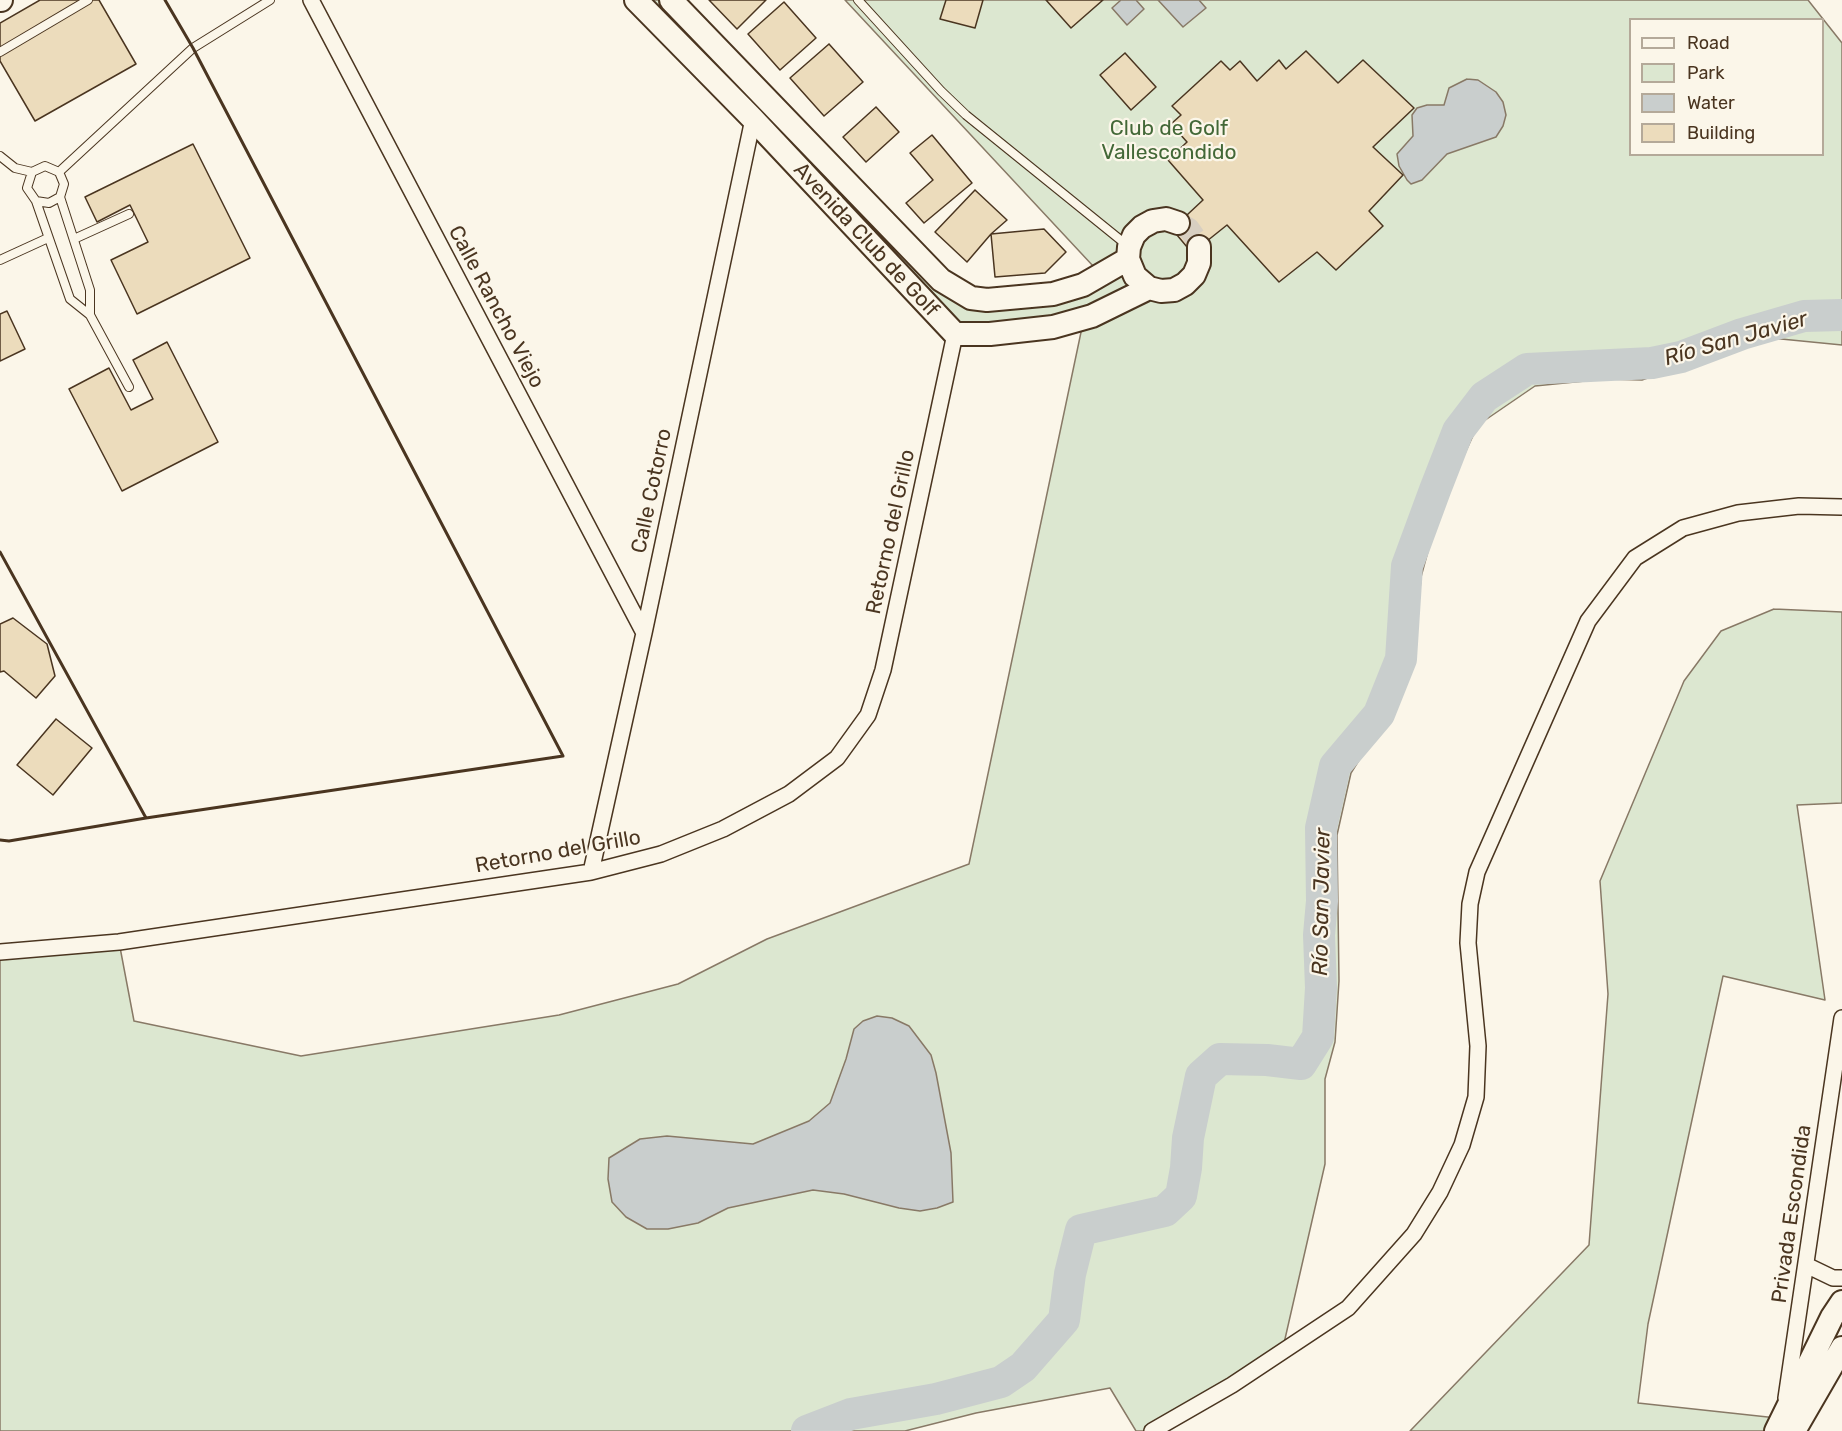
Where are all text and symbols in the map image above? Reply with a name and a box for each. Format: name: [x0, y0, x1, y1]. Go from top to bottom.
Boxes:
legend: [1629, 18, 1824, 156]
text: Road: [1687, 32, 1730, 54]
text: Park: [1687, 62, 1724, 84]
text: Water: [1687, 92, 1735, 114]
park label: Club de Golf Vallescondido: [1101, 116, 1237, 166]
text: Building: [1687, 122, 1755, 144]
street label: Avenida Club de Golf: [788, 158, 944, 322]
street label: Calle Rancho Viejo: [443, 222, 549, 392]
water label: Río San Javier: [1661, 306, 1811, 372]
street label: Calle Cotorro: [627, 426, 677, 556]
street label: Retorno del Grillo: [861, 447, 921, 617]
street label: Retorno del Grillo: [473, 825, 643, 879]
water label: Río San Javier: [1308, 828, 1336, 976]
street label: Privada Escondida: [1767, 1123, 1817, 1305]

